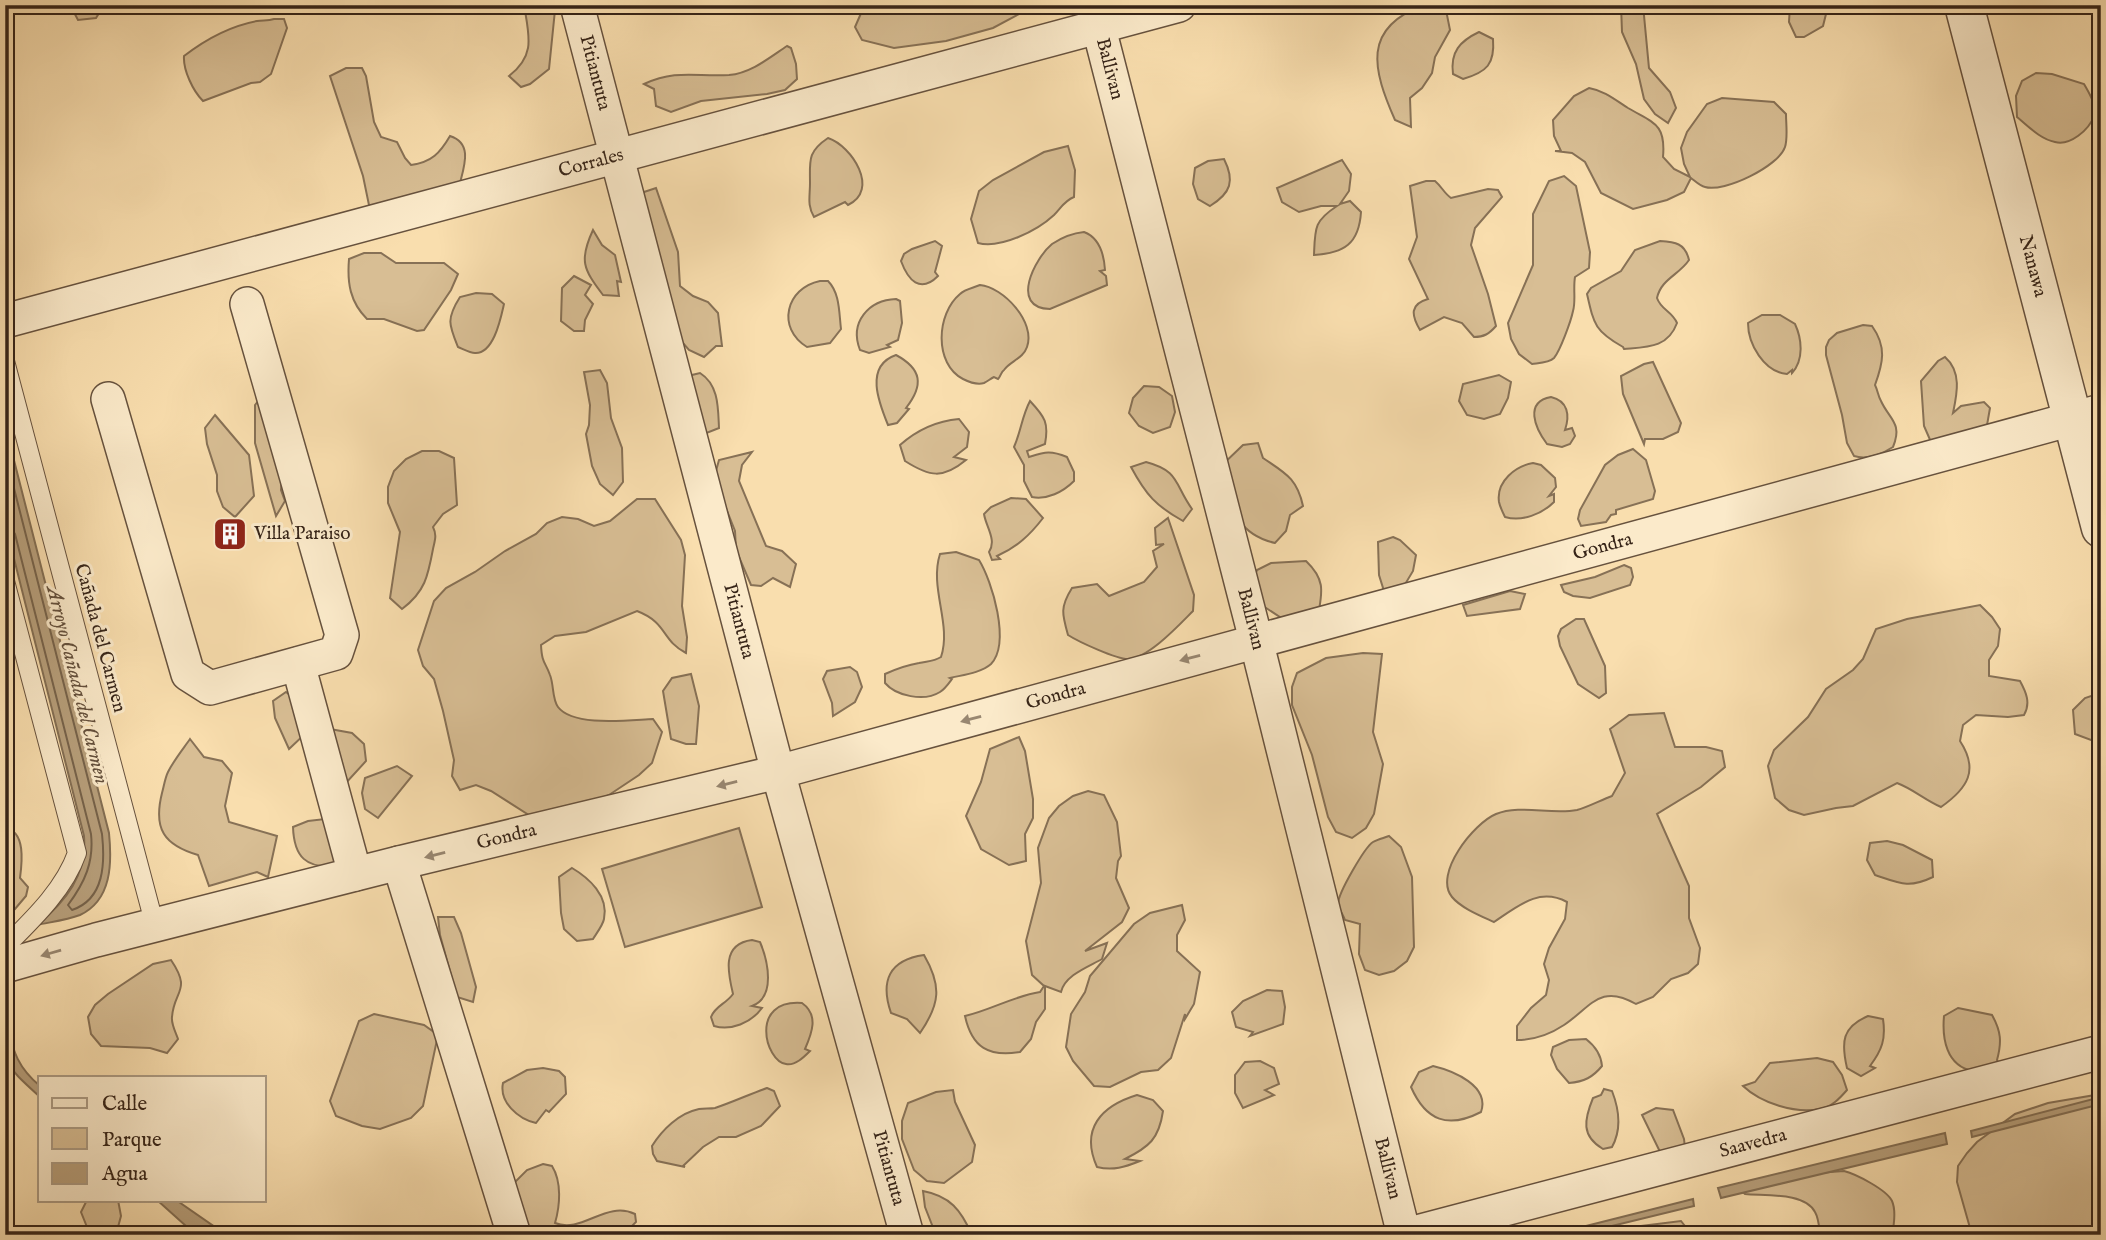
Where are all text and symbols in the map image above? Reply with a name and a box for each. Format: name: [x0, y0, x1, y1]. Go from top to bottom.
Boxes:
street label: Pitiantuta: [573, 32, 616, 114]
street label: Ballivan: [1090, 35, 1129, 102]
street label: Corrales: [556, 143, 626, 183]
street label: Nanawa: [2013, 233, 2052, 300]
building icon: Villa Paraiso: [211, 515, 249, 553]
place label: Villa Paraiso: [253, 522, 351, 546]
street label: Gondra: [1570, 527, 1636, 567]
street label: Cañada del Carmen: [69, 561, 131, 715]
water label: Arroyo Cañada del Carmen: [39, 581, 115, 787]
street label: Pitiantuta: [717, 581, 760, 662]
street label: Ballivan: [1231, 586, 1270, 652]
one-way arrow: [1179, 653, 1201, 664]
street label: Gondra: [1023, 676, 1089, 716]
one-way arrow: [960, 714, 981, 724]
one-way arrow: [716, 779, 738, 790]
street label: Gondra: [474, 818, 540, 856]
one-way arrow: [424, 850, 446, 861]
one-way arrow: [40, 948, 61, 958]
legend: [38, 1076, 266, 1202]
text: Calle: [102, 1091, 147, 1118]
street label: Saavedra: [1717, 1123, 1790, 1164]
text: Parque: [102, 1127, 162, 1154]
street label: Pitiantuta: [866, 1128, 910, 1209]
street label: Ballivan: [1368, 1135, 1407, 1202]
text: Agua: [101, 1161, 148, 1188]

